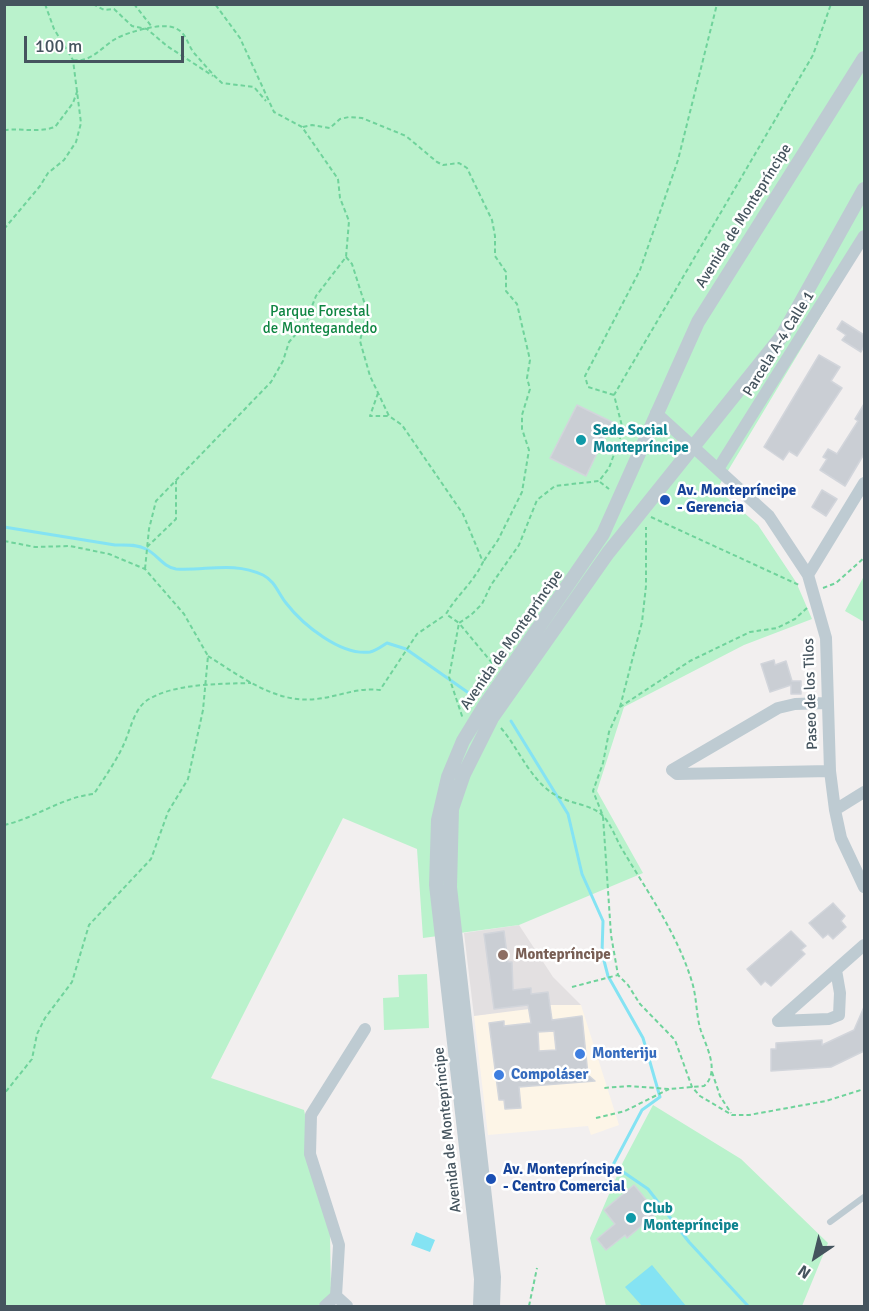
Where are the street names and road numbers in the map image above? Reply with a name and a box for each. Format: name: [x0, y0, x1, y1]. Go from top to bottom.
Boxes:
street label: Avenida de Montepríncipe: [692, 141, 796, 291]
street label: Parcela A-4 Calle 1: [739, 288, 819, 400]
street label: Avenida de Montepríncipe: [457, 567, 567, 713]
street label: Paseo de los Tilos: [800, 638, 822, 750]
street label: Avenida de Montepríncipe: [430, 1046, 466, 1214]

